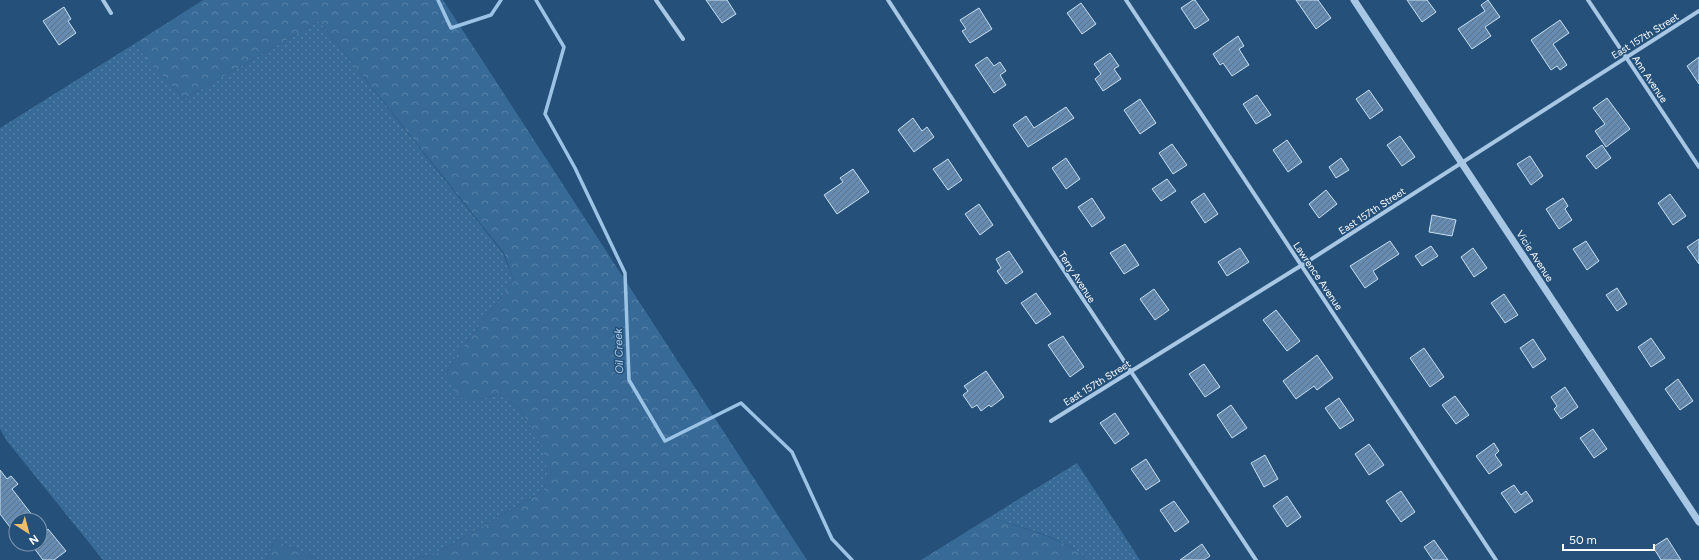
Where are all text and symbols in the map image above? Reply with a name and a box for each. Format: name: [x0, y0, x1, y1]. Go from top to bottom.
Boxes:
street label: East 157th Street: [1609, 10, 1681, 62]
street label: Ann Avenue: [1629, 53, 1671, 106]
street label: East 157th Street: [1336, 184, 1408, 237]
street label: Vicie Avenue: [1514, 228, 1557, 285]
street label: Lawrence Avenue: [1290, 239, 1346, 313]
street label: Terry Avenue: [1056, 249, 1099, 306]
water label: Oil Creek: [612, 327, 626, 374]
street label: East 157th Street: [1061, 357, 1133, 409]
north arrow: [8, 512, 48, 552]
scale bar: [1563, 526, 1654, 552]
text: N: [26, 532, 41, 547]
text: 50 m: [1569, 533, 1597, 547]

